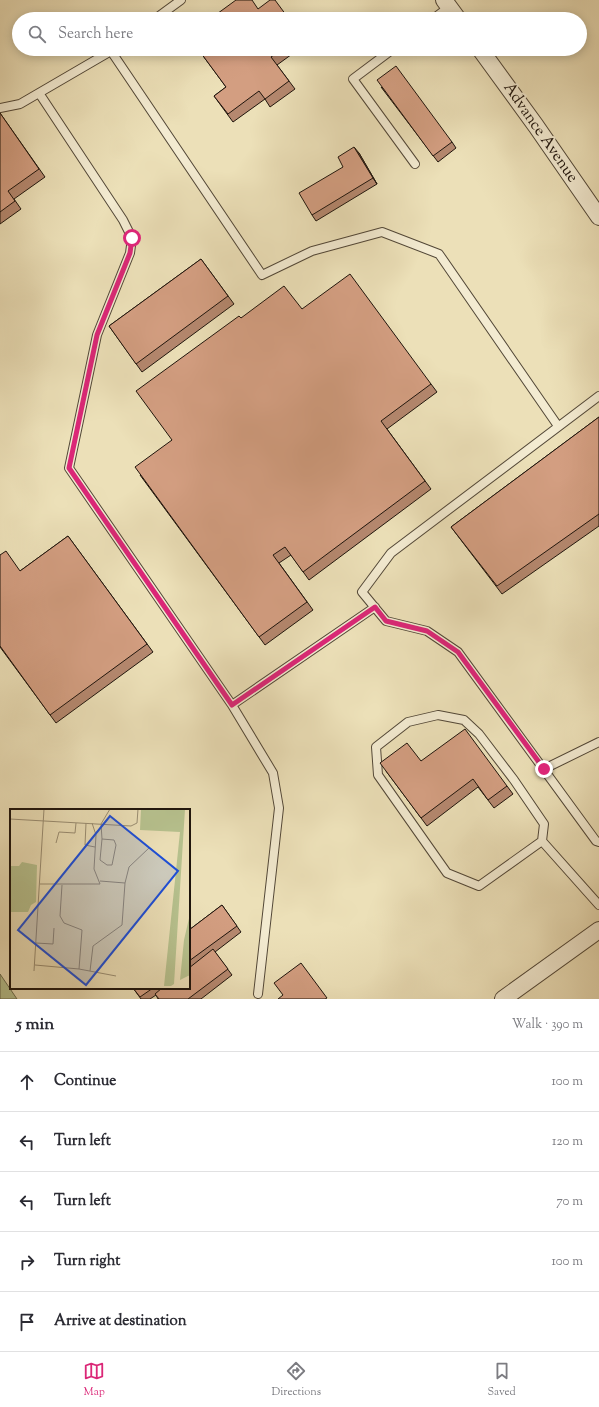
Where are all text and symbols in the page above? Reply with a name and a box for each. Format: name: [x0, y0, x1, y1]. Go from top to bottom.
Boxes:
search box: [12, 12, 587, 56]
icon: search: [26, 23, 48, 45]
text: Search here: [58, 24, 133, 45]
street label: Advance Avenue: [497, 78, 583, 188]
route start: [123, 229, 141, 247]
route end: [535, 760, 553, 778]
inset map: [10, 809, 190, 989]
text: 5 min: [16, 1013, 54, 1037]
text: Walk · 390 m: [512, 1016, 583, 1034]
icon: ahead: [16, 1071, 38, 1093]
text: Continue: [54, 1071, 116, 1092]
text: 100 m: [551, 1073, 583, 1091]
icon: left: [16, 1131, 38, 1153]
text: Turn left: [54, 1131, 111, 1152]
text: 120 m: [552, 1133, 583, 1151]
icon: left: [16, 1191, 38, 1213]
text: Turn left: [54, 1191, 111, 1212]
text: 70 m: [556, 1193, 583, 1211]
icon: right: [16, 1251, 38, 1273]
text: Turn right: [54, 1251, 120, 1272]
text: 100 m: [551, 1253, 583, 1271]
icon: arrive: [16, 1311, 38, 1333]
text: Arrive at destination: [54, 1311, 187, 1332]
tab: Map: [83, 1360, 105, 1400]
tab: Directions: [272, 1360, 321, 1400]
tab: Saved: [488, 1360, 516, 1400]

